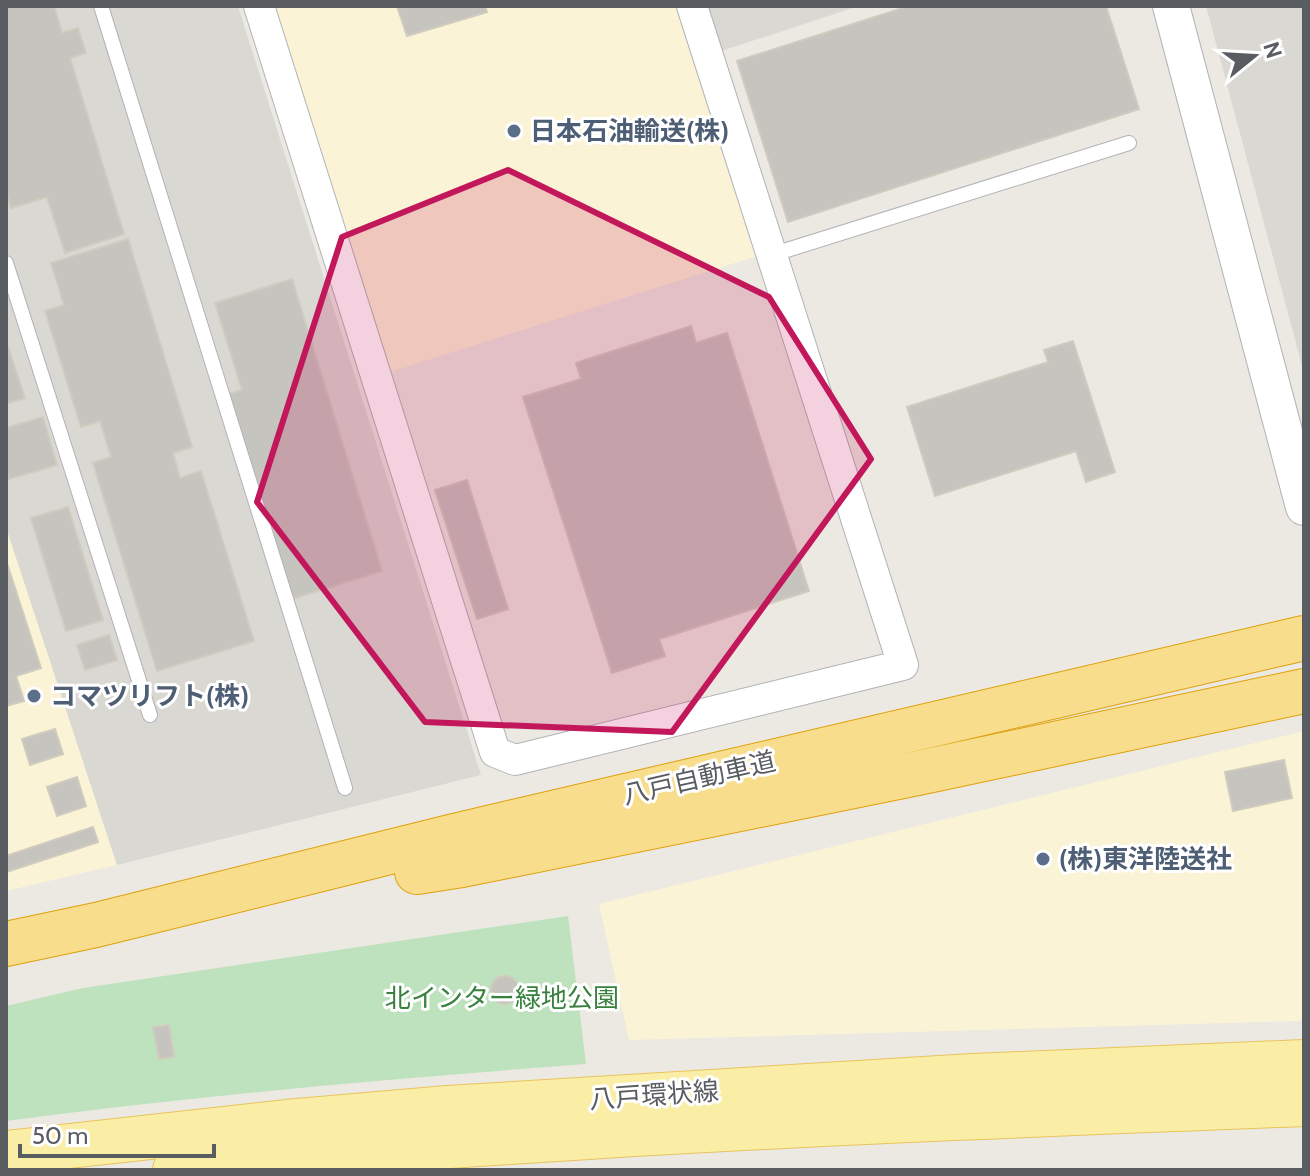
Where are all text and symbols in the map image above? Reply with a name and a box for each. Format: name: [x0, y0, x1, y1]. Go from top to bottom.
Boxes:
north arrow: [1214, 16, 1294, 96]
text: N: [1257, 38, 1288, 62]
place label: 日本石油輸送(株): [530, 115, 729, 147]
marker: 日本石油輸送(株): [505, 122, 523, 140]
place label: コマツリフト(株): [50, 680, 249, 712]
marker: コマツリフト(株): [25, 687, 43, 705]
street label: 八戸自動車道: [619, 745, 779, 811]
place label: (株)東洋陸送社: [1059, 843, 1232, 875]
marker: (株)東洋陸送社: [1034, 850, 1052, 868]
park label: 北インター緑地公園: [385, 982, 619, 1014]
street label: 八戸環状線: [588, 1075, 720, 1115]
scale bar: [20, 1108, 214, 1158]
text: 50 m: [32, 1121, 88, 1150]

